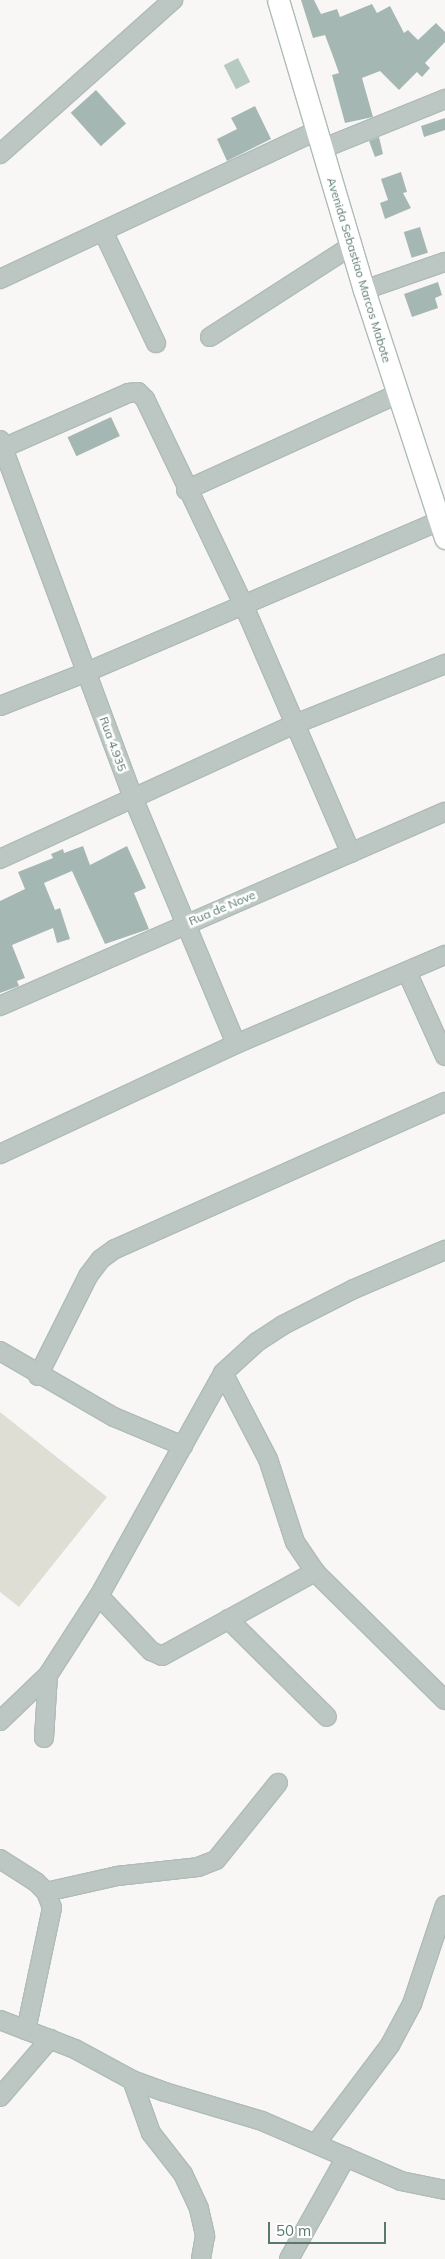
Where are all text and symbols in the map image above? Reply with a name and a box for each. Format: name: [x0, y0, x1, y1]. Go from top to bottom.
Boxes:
street label: Avenida Sebastiao Marcos Mabote: [324, 176, 394, 364]
street label: Rua 4.935: [96, 715, 130, 773]
street label: Rua de Nove: [187, 888, 257, 928]
scale bar: [270, 2212, 388, 2244]
text: 50 m: [276, 2221, 311, 2240]

